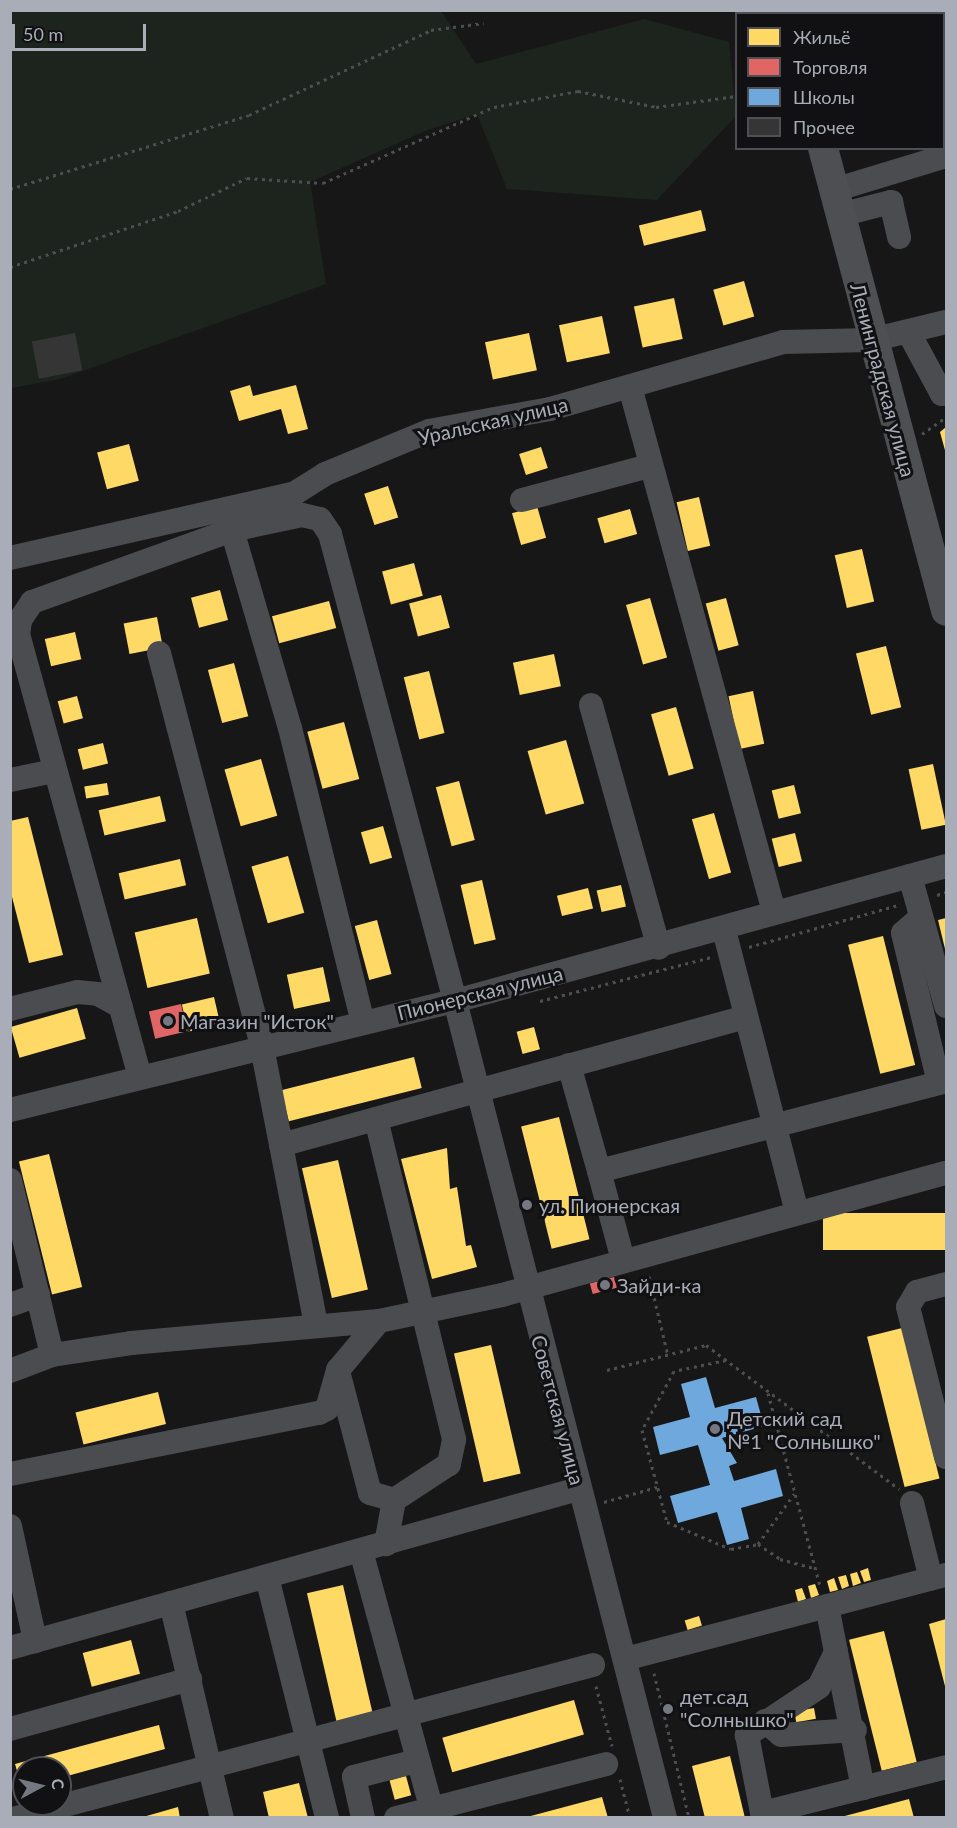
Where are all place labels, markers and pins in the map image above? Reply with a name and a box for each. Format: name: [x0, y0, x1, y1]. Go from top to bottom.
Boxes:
place label: Магазин "Исток": [180, 1009, 334, 1033]
marker: Магазин "Исток": [161, 1014, 175, 1028]
place label: ул. Пионерская: [539, 1193, 680, 1217]
marker: ул. Пионерская: [520, 1198, 534, 1212]
place label: Зайди-ка: [617, 1273, 701, 1297]
marker: Зайди-ка: [598, 1278, 612, 1292]
place label: Детский сад №1 "Солнышко": [727, 1406, 881, 1453]
marker: Детский сад №1 "Солнышко": [708, 1422, 722, 1436]
place label: дет.сад "Солнышко": [680, 1685, 794, 1732]
marker: дет.сад "Солнышко": [661, 1702, 675, 1716]

